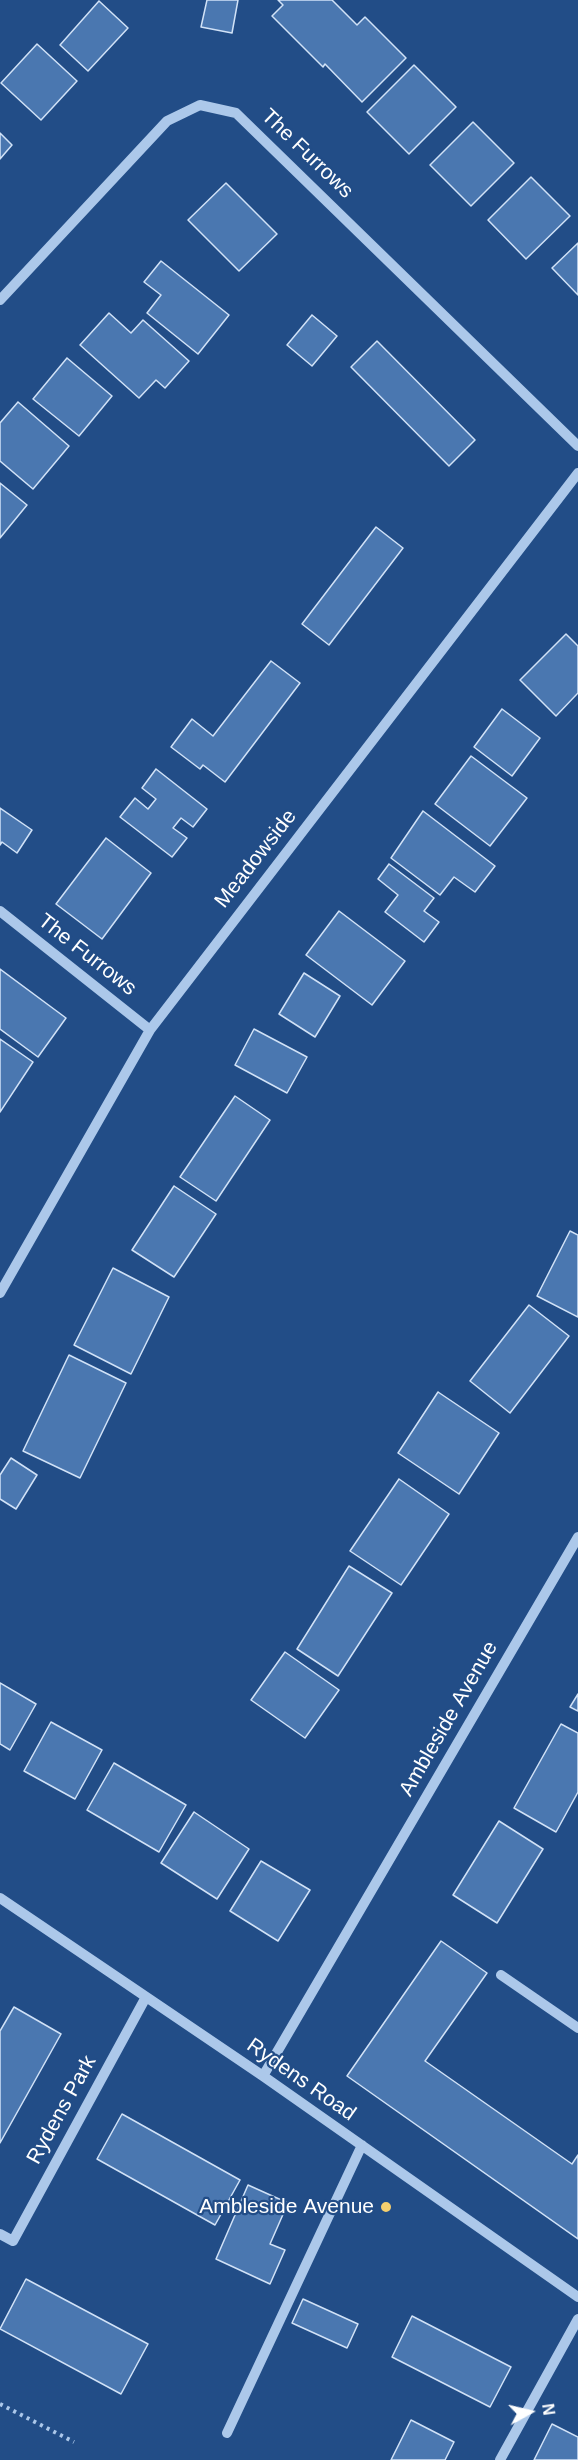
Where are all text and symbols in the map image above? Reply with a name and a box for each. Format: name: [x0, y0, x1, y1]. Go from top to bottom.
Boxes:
street label: The Furrows: [256, 104, 358, 204]
street label: Meadowside: [210, 805, 302, 913]
street label: The Furrows: [33, 909, 141, 1001]
street label: Ambleside Avenue: [394, 1637, 504, 1801]
street label: Rydens Road: [242, 2033, 360, 2127]
street label: Rydens Park: [22, 2051, 102, 2169]
place label: Ambleside Avenue: [199, 2194, 374, 2220]
marker: Ambleside Avenue: [379, 2200, 393, 2214]
north arrow: [500, 2382, 560, 2442]
text: N: [539, 2403, 558, 2416]

